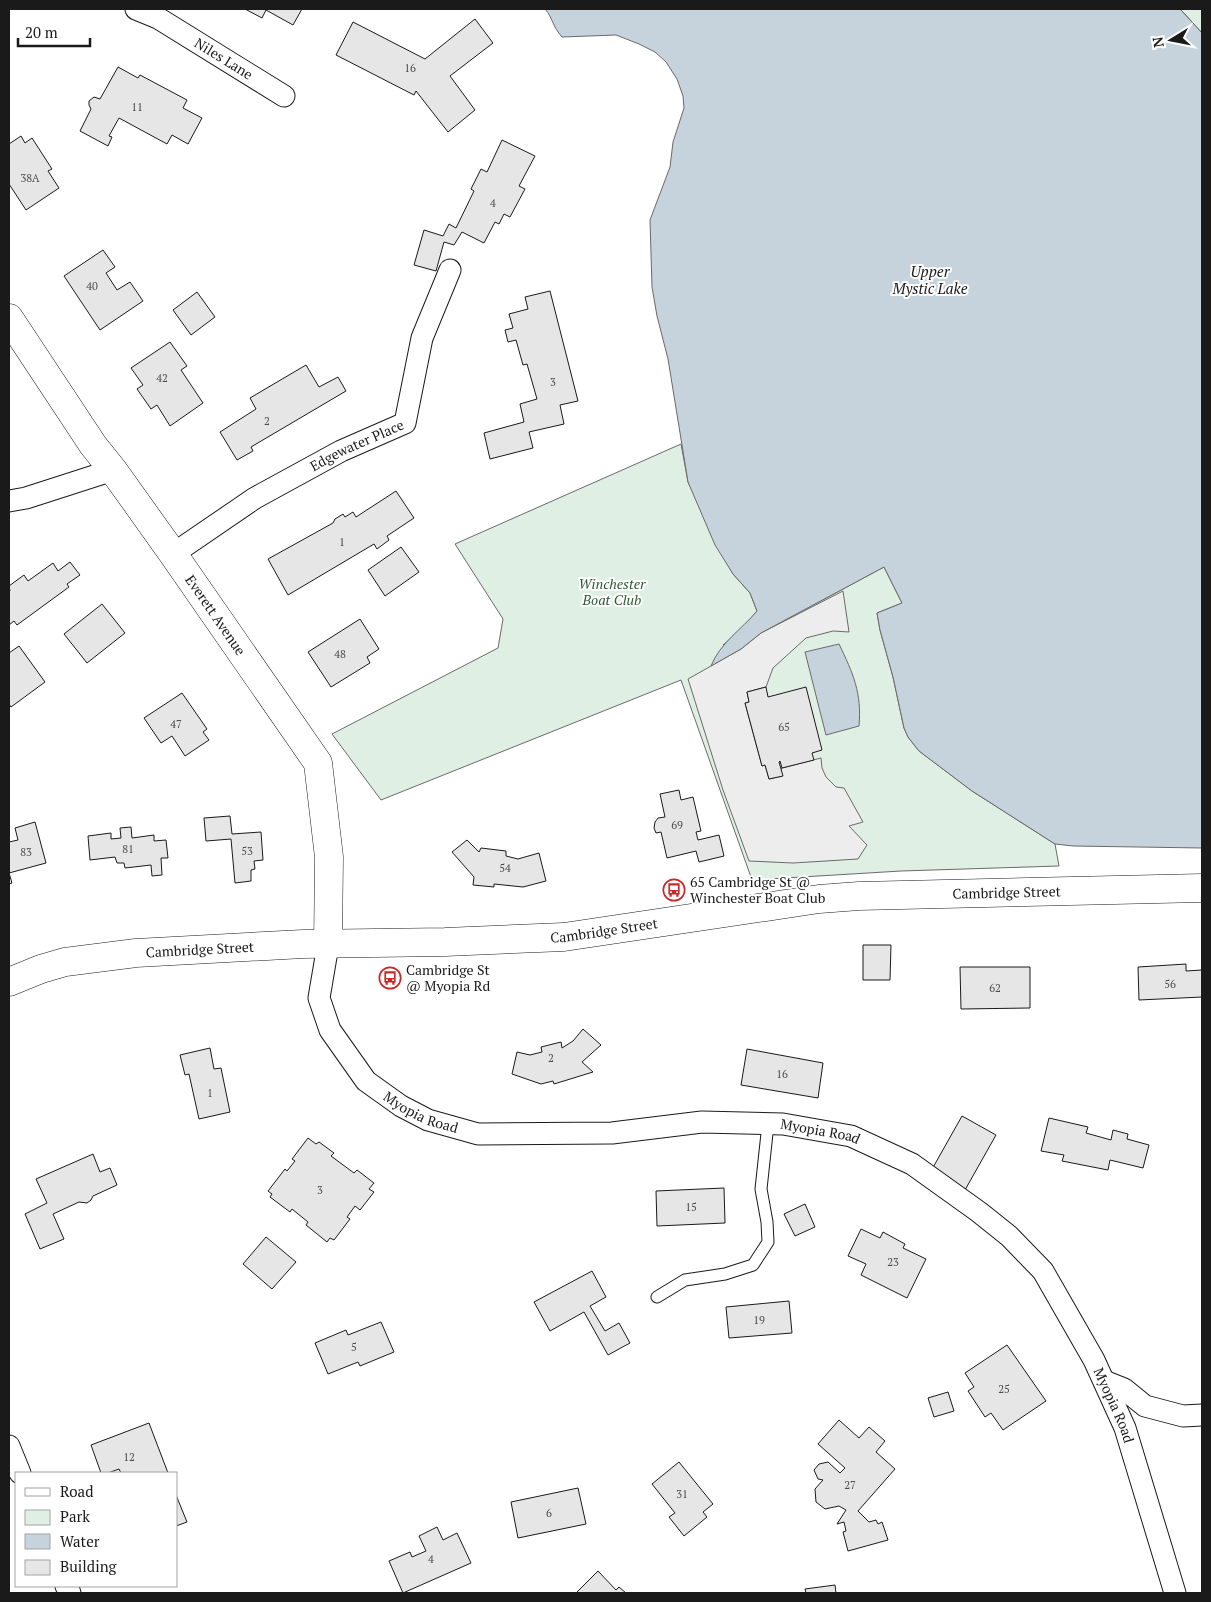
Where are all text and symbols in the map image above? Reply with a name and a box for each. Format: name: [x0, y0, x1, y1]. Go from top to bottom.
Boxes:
scale bar: [18, 15, 90, 47]
north arrow: [1146, 15, 1196, 65]
text: 20 m: [25, 22, 58, 42]
street label: Niles Lane: [191, 33, 257, 83]
text: N: [1147, 35, 1168, 49]
house number: 16: [404, 61, 416, 75]
house number: 11: [131, 100, 143, 114]
house number: 38A: [20, 171, 40, 185]
house number: 4: [490, 196, 496, 210]
water label: Upper Mystic Lake: [892, 261, 968, 298]
house number: 40: [86, 279, 98, 293]
house number: 42: [156, 371, 168, 385]
house number: 3: [550, 375, 556, 389]
house number: 2: [264, 414, 270, 428]
street label: Edgewater Place: [306, 415, 406, 475]
house number: 1: [339, 535, 345, 549]
street label: Everett Avenue: [181, 571, 250, 659]
park label: Winchester Boat Club: [579, 574, 646, 609]
house number: 48: [334, 647, 346, 661]
house number: 47: [170, 717, 182, 731]
house number: 65: [778, 720, 790, 734]
house number: 69: [671, 818, 683, 832]
house number: 81: [122, 842, 134, 856]
house number: 53: [241, 844, 253, 858]
house number: 83: [20, 845, 32, 859]
house number: 54: [499, 861, 511, 875]
place label: 65 Cambridge St @ Winchester Boat Club: [690, 872, 826, 907]
bus stop icon: 65 Cambridge St @ Winchester Boat Club: [662, 878, 686, 902]
street label: Cambridge Street: [952, 881, 1062, 903]
street label: Cambridge Street: [550, 913, 660, 947]
street label: Cambridge Street: [145, 937, 255, 961]
place label: Cambridge St @ Myopia Rd: [406, 960, 491, 995]
bus stop icon: Cambridge St @ Myopia Rd: [378, 966, 402, 990]
house number: 56: [1164, 977, 1176, 991]
house number: 62: [989, 981, 1001, 995]
house number: 2: [548, 1051, 554, 1065]
house number: 16: [776, 1067, 788, 1081]
house number: 1: [207, 1086, 213, 1100]
street label: Myopia Road: [380, 1087, 461, 1137]
street label: Myopia Road: [779, 1114, 864, 1148]
house number: 3: [317, 1183, 323, 1197]
house number: 15: [685, 1200, 697, 1214]
house number: 23: [887, 1255, 899, 1269]
house number: 19: [753, 1313, 765, 1327]
house number: 5: [351, 1340, 357, 1354]
street label: Myopia Road: [1090, 1364, 1139, 1445]
house number: 25: [998, 1382, 1010, 1396]
house number: 12: [123, 1450, 135, 1464]
legend: [15, 1472, 178, 1587]
house number: 27: [844, 1478, 856, 1492]
text: Road: [60, 1481, 93, 1501]
house number: 31: [676, 1487, 688, 1501]
text: Park: [60, 1506, 90, 1526]
house number: 6: [546, 1506, 552, 1520]
text: Water: [60, 1531, 100, 1551]
house number: 4: [428, 1552, 434, 1566]
text: Building: [60, 1556, 118, 1576]

